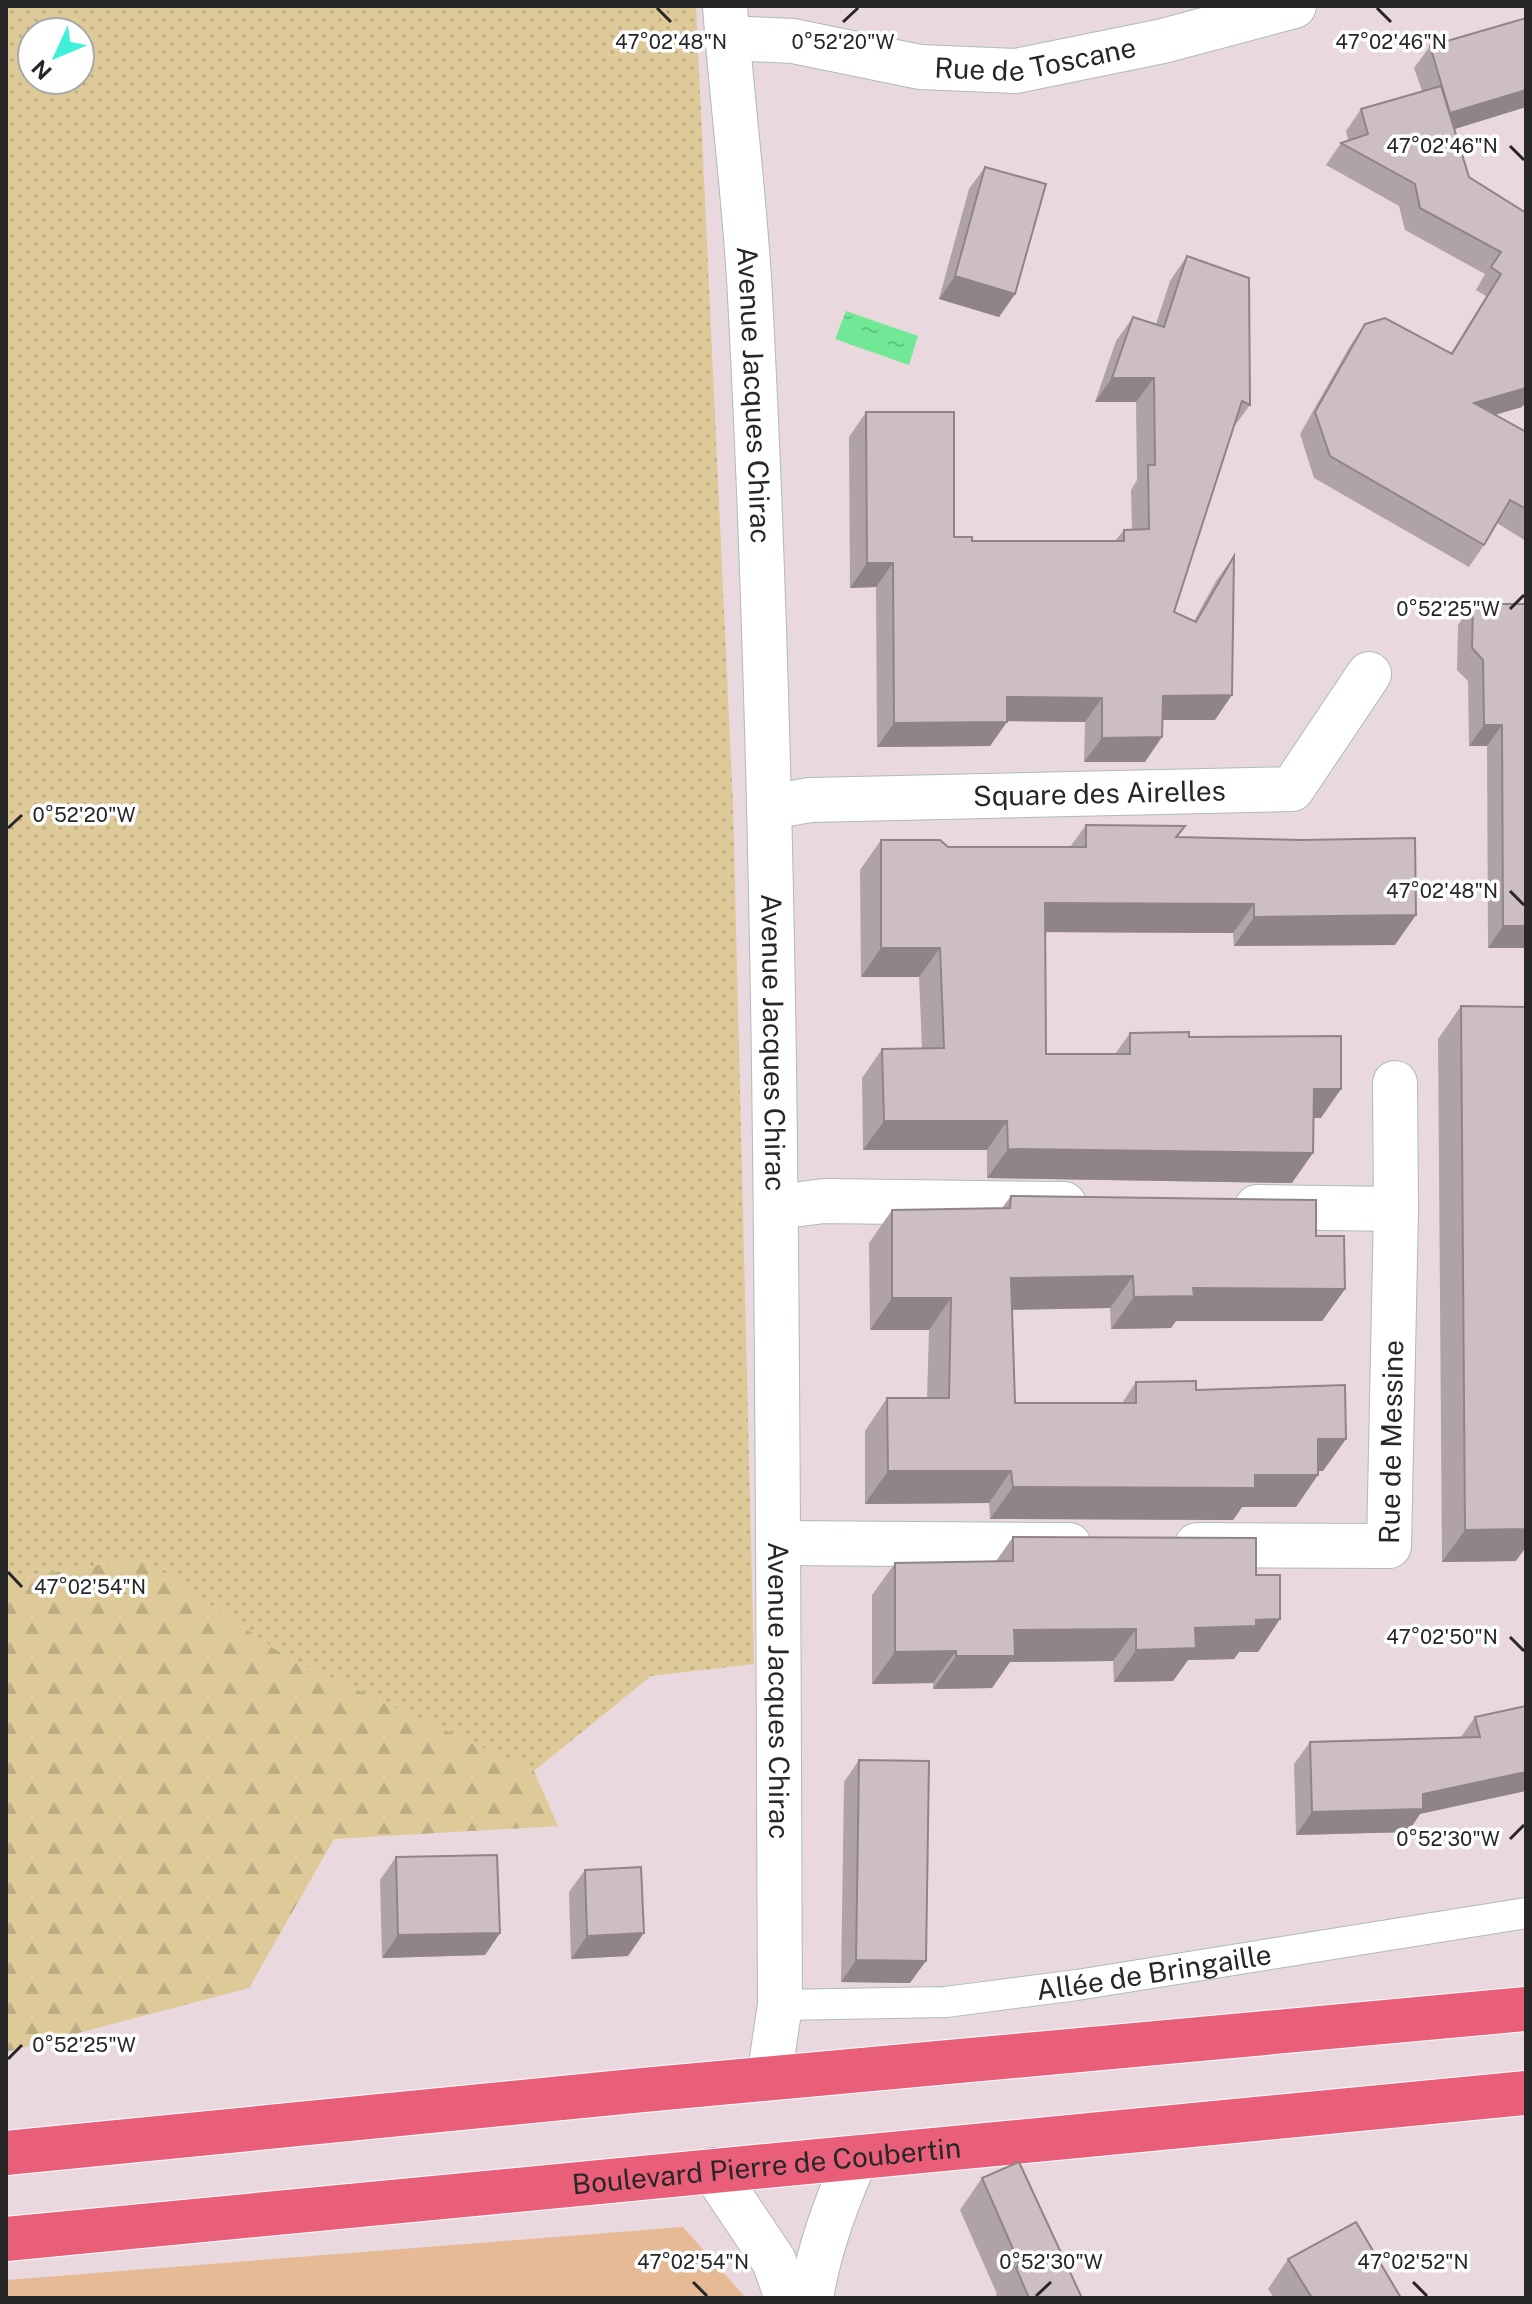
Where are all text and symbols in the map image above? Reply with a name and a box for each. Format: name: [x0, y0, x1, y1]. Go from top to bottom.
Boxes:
north arrow: [16, 16, 96, 96]
text: 47°02'48"N: [615, 30, 727, 54]
text: 0°52'20"W: [792, 30, 894, 54]
street label: Rue de Toscane: [934, 30, 1139, 88]
text: 47°02'46"N: [1335, 30, 1447, 54]
text: N: [26, 55, 57, 85]
text: 47°02'46"N: [1386, 134, 1498, 158]
street label: Avenue Jacques Chirac: [731, 245, 778, 544]
text: 0°52'25"W: [1396, 597, 1500, 621]
street label: Square des Airelles: [973, 774, 1226, 812]
text: 0°52'20"W: [33, 803, 135, 827]
text: 47°02'48"N: [1386, 879, 1498, 903]
street label: Avenue Jacques Chirac: [755, 893, 793, 1192]
street label: Rue de Messine: [1372, 1340, 1409, 1544]
street label: Avenue Jacques Chirac: [762, 1542, 796, 1839]
text: 47°02'54"N: [34, 1575, 146, 1599]
text: 47°02'50"N: [1386, 1625, 1498, 1649]
text: 0°52'30"W: [1396, 1827, 1500, 1851]
street label: Allée de Bringaille: [1034, 1937, 1274, 2006]
text: 0°52'25"W: [32, 2033, 136, 2057]
street label: Boulevard Pierre de Coubertin: [571, 2130, 962, 2201]
text: 47°02'54"N: [637, 2250, 749, 2274]
text: 0°52'30"W: [999, 2250, 1103, 2274]
text: 47°02'52"N: [1357, 2250, 1469, 2274]

